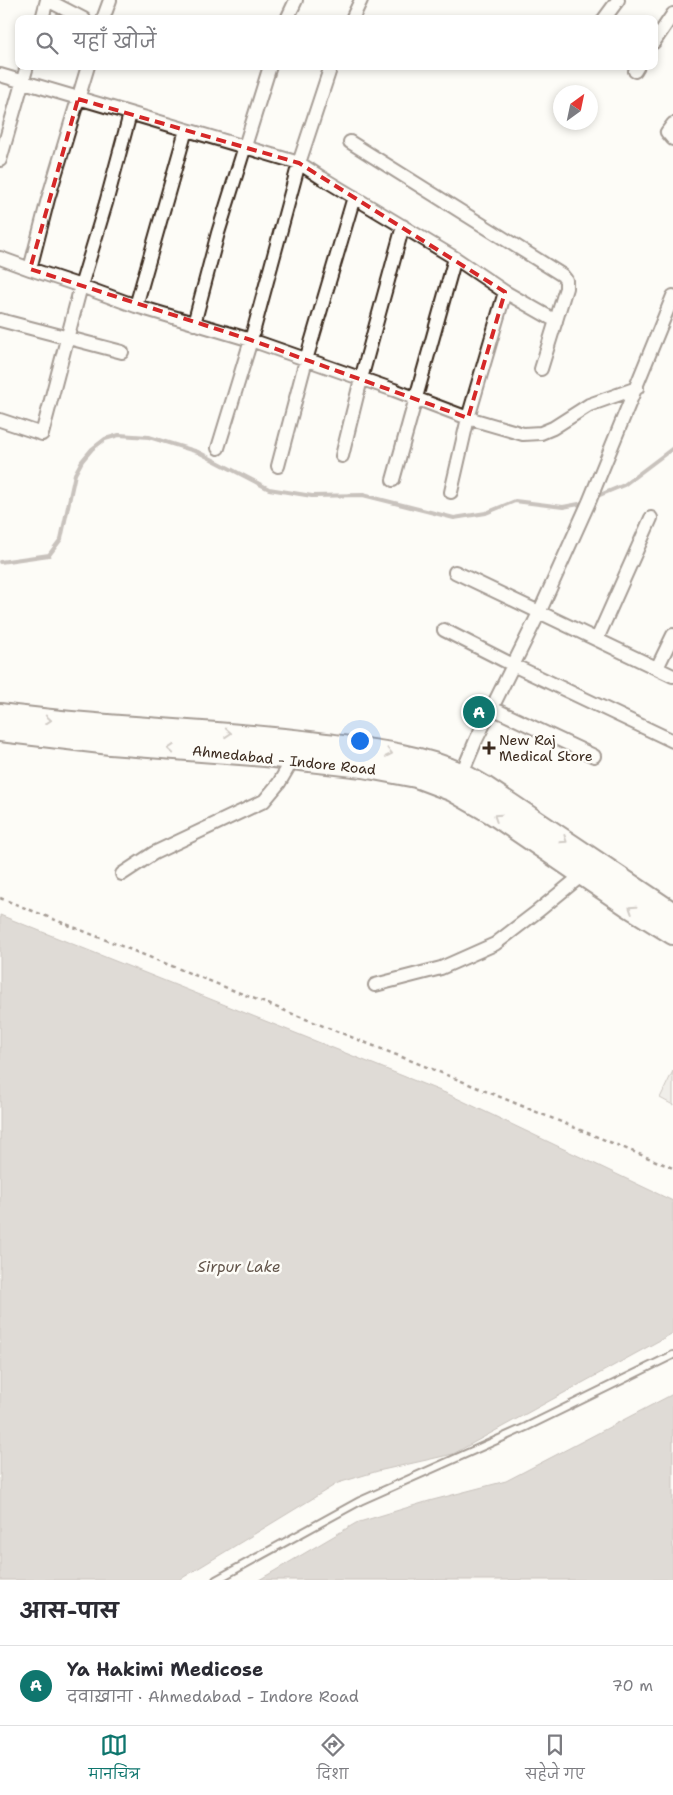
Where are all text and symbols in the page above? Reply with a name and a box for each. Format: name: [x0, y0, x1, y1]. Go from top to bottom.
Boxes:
search box: [15, 15, 658, 70]
icon: search: [33, 29, 61, 57]
text: यहाँ खोजें: [73, 29, 156, 54]
north arrow: [553, 85, 598, 130]
pin: A: [463, 693, 495, 731]
one-way arrow: [45, 715, 53, 726]
one-way arrow: [224, 727, 232, 738]
your location: [347, 728, 373, 754]
place label: New Raj Medical Store: [499, 731, 593, 765]
street label: Ahmedabad - Indore Road: [191, 741, 377, 779]
marker: New Raj Medical Store: [483, 742, 495, 754]
one-way arrow: [167, 744, 175, 755]
one-way arrow: [385, 748, 393, 758]
one-way arrow: [494, 814, 503, 823]
one-way arrow: [558, 834, 567, 843]
one-way arrow: [628, 905, 637, 915]
water label: Sirpur Lake: [197, 1257, 281, 1277]
text: आस-पास: [20, 1597, 118, 1625]
text: Ya Hakimi Medicose: [67, 1657, 263, 1682]
text: A: [30, 1675, 42, 1696]
text: 70 m: [612, 1675, 653, 1696]
text: दवाख़ाना · Ahmedabad - Indore Road: [67, 1686, 359, 1707]
tab: मानचित्र: [88, 1731, 140, 1790]
tab: दिशा: [317, 1731, 348, 1790]
tab: सहेजे गए: [525, 1731, 585, 1790]

